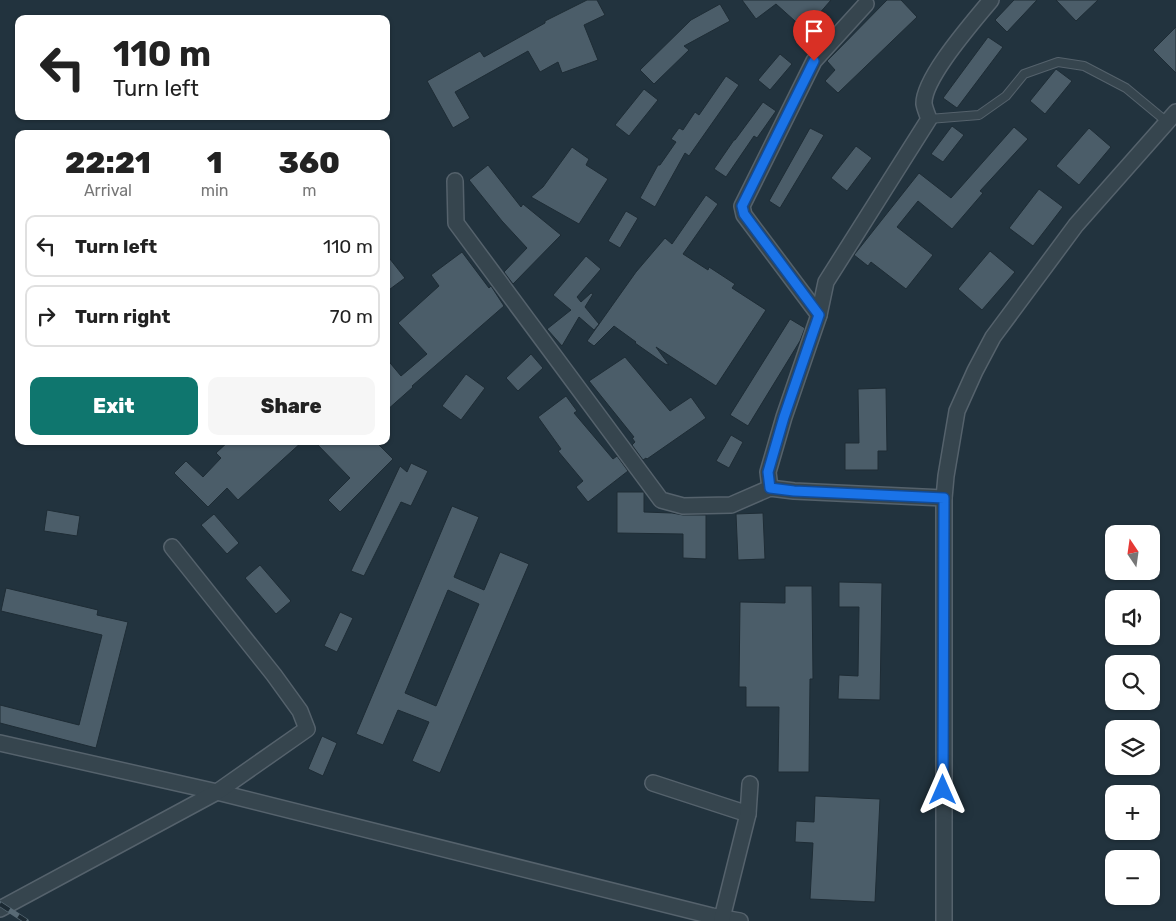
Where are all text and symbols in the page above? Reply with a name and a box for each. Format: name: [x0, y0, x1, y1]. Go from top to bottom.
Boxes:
pin: [793, 10, 835, 61]
icon: arrive: [800, 17, 828, 45]
text: 110 m: [113, 33, 211, 75]
icon: left: [30, 35, 95, 100]
text: Turn left: [113, 75, 199, 102]
text: 22:21: [65, 145, 151, 181]
text: 1: [207, 145, 223, 181]
text: 360: [278, 145, 340, 181]
text: Arrival: [84, 181, 132, 200]
text: min: [201, 181, 229, 200]
text: m: [302, 181, 316, 200]
icon: left: [32, 232, 60, 260]
text: Turn left: [75, 235, 157, 258]
text: 110 m: [323, 235, 373, 258]
icon: right: [32, 302, 60, 330]
text: Turn right: [75, 305, 170, 328]
text: 70 m: [330, 305, 373, 328]
button: Exit: [30, 377, 198, 435]
button: Share: [208, 377, 375, 435]
north arrow: [1105, 525, 1160, 580]
map controls: [1105, 525, 1160, 905]
button: sound: [1105, 590, 1160, 645]
button: search: [1105, 655, 1160, 710]
button: layers: [1105, 720, 1160, 775]
position arrow: [916, 763, 968, 815]
button: +: [1105, 785, 1160, 840]
button: −: [1105, 850, 1160, 905]

